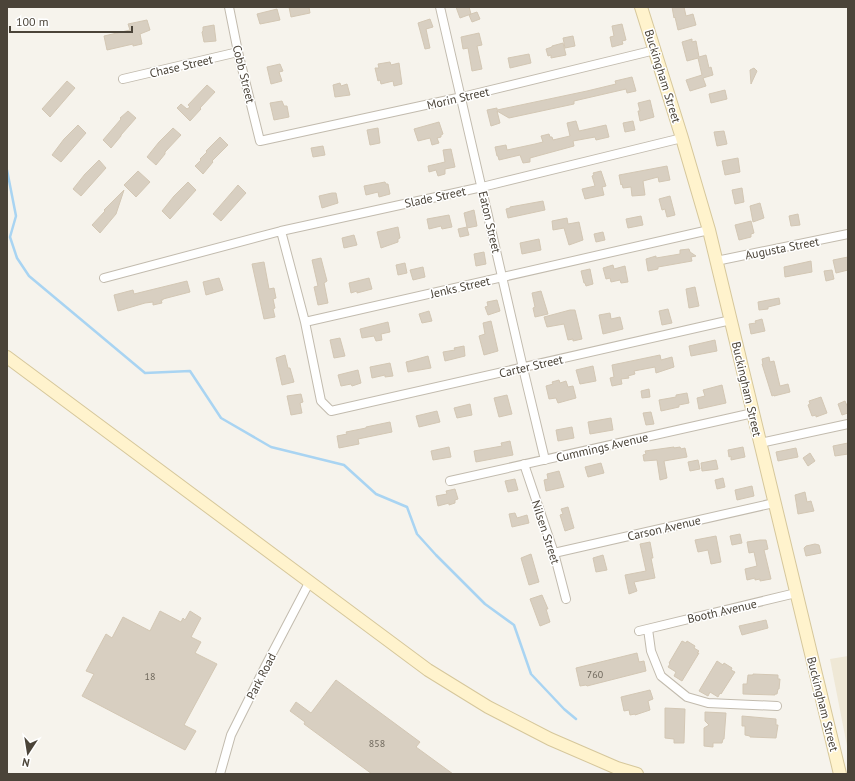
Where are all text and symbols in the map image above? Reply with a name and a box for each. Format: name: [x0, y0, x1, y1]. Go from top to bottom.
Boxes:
scale bar: [10, 8, 132, 34]
text: 100 m: [16, 14, 49, 29]
street label: Buckingham Street: [642, 27, 684, 125]
street label: Cobb Street: [230, 43, 258, 105]
street label: Chase Street: [148, 51, 214, 81]
street label: Morin Street: [425, 84, 491, 112]
street label: Slade Street: [403, 183, 467, 211]
street label: Eaton Street: [476, 190, 504, 254]
street label: Augusta Street: [744, 233, 820, 263]
street label: Jenks Street: [428, 273, 491, 301]
street label: Buckingham Street: [729, 340, 765, 438]
street label: Carter Street: [498, 351, 564, 381]
street label: Cummings Avenue: [554, 429, 650, 465]
street label: Nilsen Street: [529, 498, 563, 566]
street label: Carson Avenue: [626, 512, 702, 544]
street label: Booth Avenue: [686, 596, 758, 626]
street label: Park Road: [243, 650, 279, 702]
street label: Buckingham Street: [804, 655, 842, 753]
house number: 760: [587, 668, 604, 681]
house number: 18: [145, 670, 155, 683]
north arrow: [8, 733, 48, 773]
house number: 858: [369, 737, 385, 750]
text: N: [21, 755, 31, 770]

